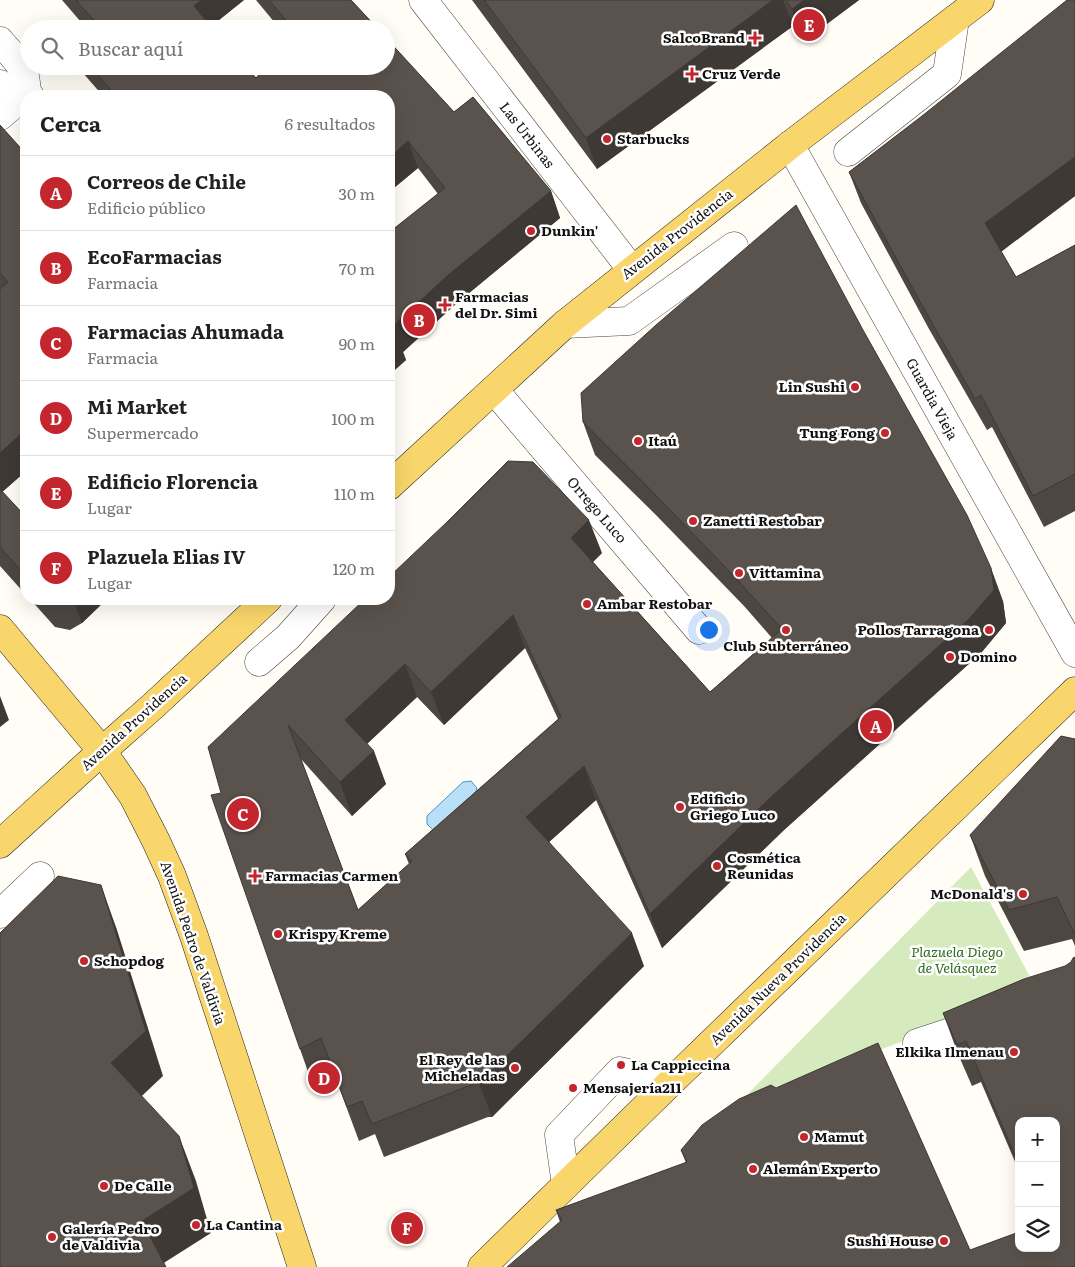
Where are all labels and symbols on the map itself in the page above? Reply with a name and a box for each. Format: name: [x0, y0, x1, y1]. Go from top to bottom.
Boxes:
pin: E: [793, 6, 825, 44]
place label: SalcoBrand: [663, 27, 745, 47]
marker: SalcoBrand: [749, 32, 761, 44]
place label: Cruz Verde: [702, 63, 781, 83]
marker: Cruz Verde: [686, 68, 698, 80]
street label: Las Urbinas: [496, 97, 560, 172]
place label: Starbucks: [617, 128, 689, 148]
marker: Starbucks: [601, 133, 613, 145]
street label: Avenida Providencia: [616, 183, 737, 283]
place label: Dunkin': [541, 220, 598, 240]
marker: Dunkin': [525, 225, 537, 237]
place label: Farmacias del Dr. Simi: [455, 286, 538, 322]
marker: Farmacias del Dr. Simi: [439, 299, 451, 311]
pin: B: [403, 301, 435, 339]
street label: Guardia Vieja: [902, 354, 964, 443]
place label: Lin Sushi: [779, 376, 845, 396]
marker: Lin Sushi: [849, 381, 861, 393]
place label: Tung Fong: [799, 422, 876, 442]
marker: Tung Fong: [879, 427, 891, 439]
place label: Itaú: [648, 430, 677, 450]
marker: Itaú: [632, 435, 644, 447]
street label: Orrego Luco: [563, 472, 632, 547]
place label: Zanetti Restobar: [703, 510, 822, 530]
marker: Zanetti Restobar: [687, 515, 699, 527]
place label: Vittamina: [749, 562, 822, 582]
marker: Vittamina: [733, 567, 745, 579]
place label: Ambar Restobar: [597, 593, 713, 613]
marker: Ambar Restobar: [581, 598, 593, 610]
your location: [696, 617, 722, 643]
place label: Pollos Tarragona: [857, 619, 980, 639]
marker: Club Subterráneo: [780, 624, 792, 636]
marker: Pollos Tarragona: [983, 624, 995, 636]
place label: Club Subterráneo: [723, 635, 849, 655]
place label: Domino: [960, 646, 1017, 666]
marker: Domino: [944, 651, 956, 663]
street label: Avenida Providencia: [76, 668, 191, 774]
pin: A: [860, 707, 892, 745]
place label: Edificio Griego Luco: [690, 788, 776, 824]
pin: C: [227, 795, 259, 833]
marker: Edificio Griego Luco: [674, 801, 686, 813]
place label: Cosmética Reunidas: [727, 847, 802, 883]
street label: Avenida Pedro de Valdivia: [157, 858, 232, 1028]
marker: Cosmética Reunidas: [711, 860, 723, 872]
place label: Farmacias Carmen: [265, 865, 398, 885]
marker: Farmacias Carmen: [249, 870, 261, 882]
place label: McDonald's: [930, 883, 1013, 903]
marker: McDonald's: [1017, 888, 1029, 900]
street label: Avenida Nueva Providencia: [705, 907, 850, 1049]
place label: Krispy Kreme: [288, 923, 387, 943]
marker: Krispy Kreme: [272, 928, 284, 940]
park label: Plazuela Diego de Velásquez: [911, 941, 1003, 977]
place label: Schopdog: [94, 950, 164, 970]
marker: Schopdog: [78, 955, 90, 967]
place label: Elkika Ilmenau: [895, 1041, 1005, 1061]
marker: Elkika Ilmenau: [1008, 1046, 1020, 1058]
place label: El Rey de las Micheladas: [419, 1049, 505, 1085]
place label: La Cappiccina: [631, 1054, 731, 1074]
pin: D: [308, 1059, 340, 1097]
marker: La Cappiccina: [615, 1059, 627, 1071]
marker: El Rey de las Micheladas: [509, 1062, 521, 1074]
place label: Mensajería211: [583, 1077, 682, 1097]
marker: Mensajería211: [567, 1082, 579, 1094]
place label: Mamut: [814, 1126, 865, 1146]
marker: Mamut: [798, 1131, 810, 1143]
place label: Alemán Experto: [763, 1158, 878, 1178]
marker: Alemán Experto: [747, 1163, 759, 1175]
place label: De Calle: [114, 1175, 172, 1195]
marker: De Calle: [98, 1180, 110, 1192]
pin: F: [391, 1209, 423, 1247]
place label: La Cantina: [206, 1214, 283, 1234]
place label: Galería Pedro de Valdivia: [62, 1218, 160, 1254]
marker: La Cantina: [190, 1219, 202, 1231]
place label: Sushi House: [847, 1230, 934, 1250]
marker: Galería Pedro de Valdivia: [46, 1231, 58, 1243]
marker: Sushi House: [938, 1235, 950, 1247]

